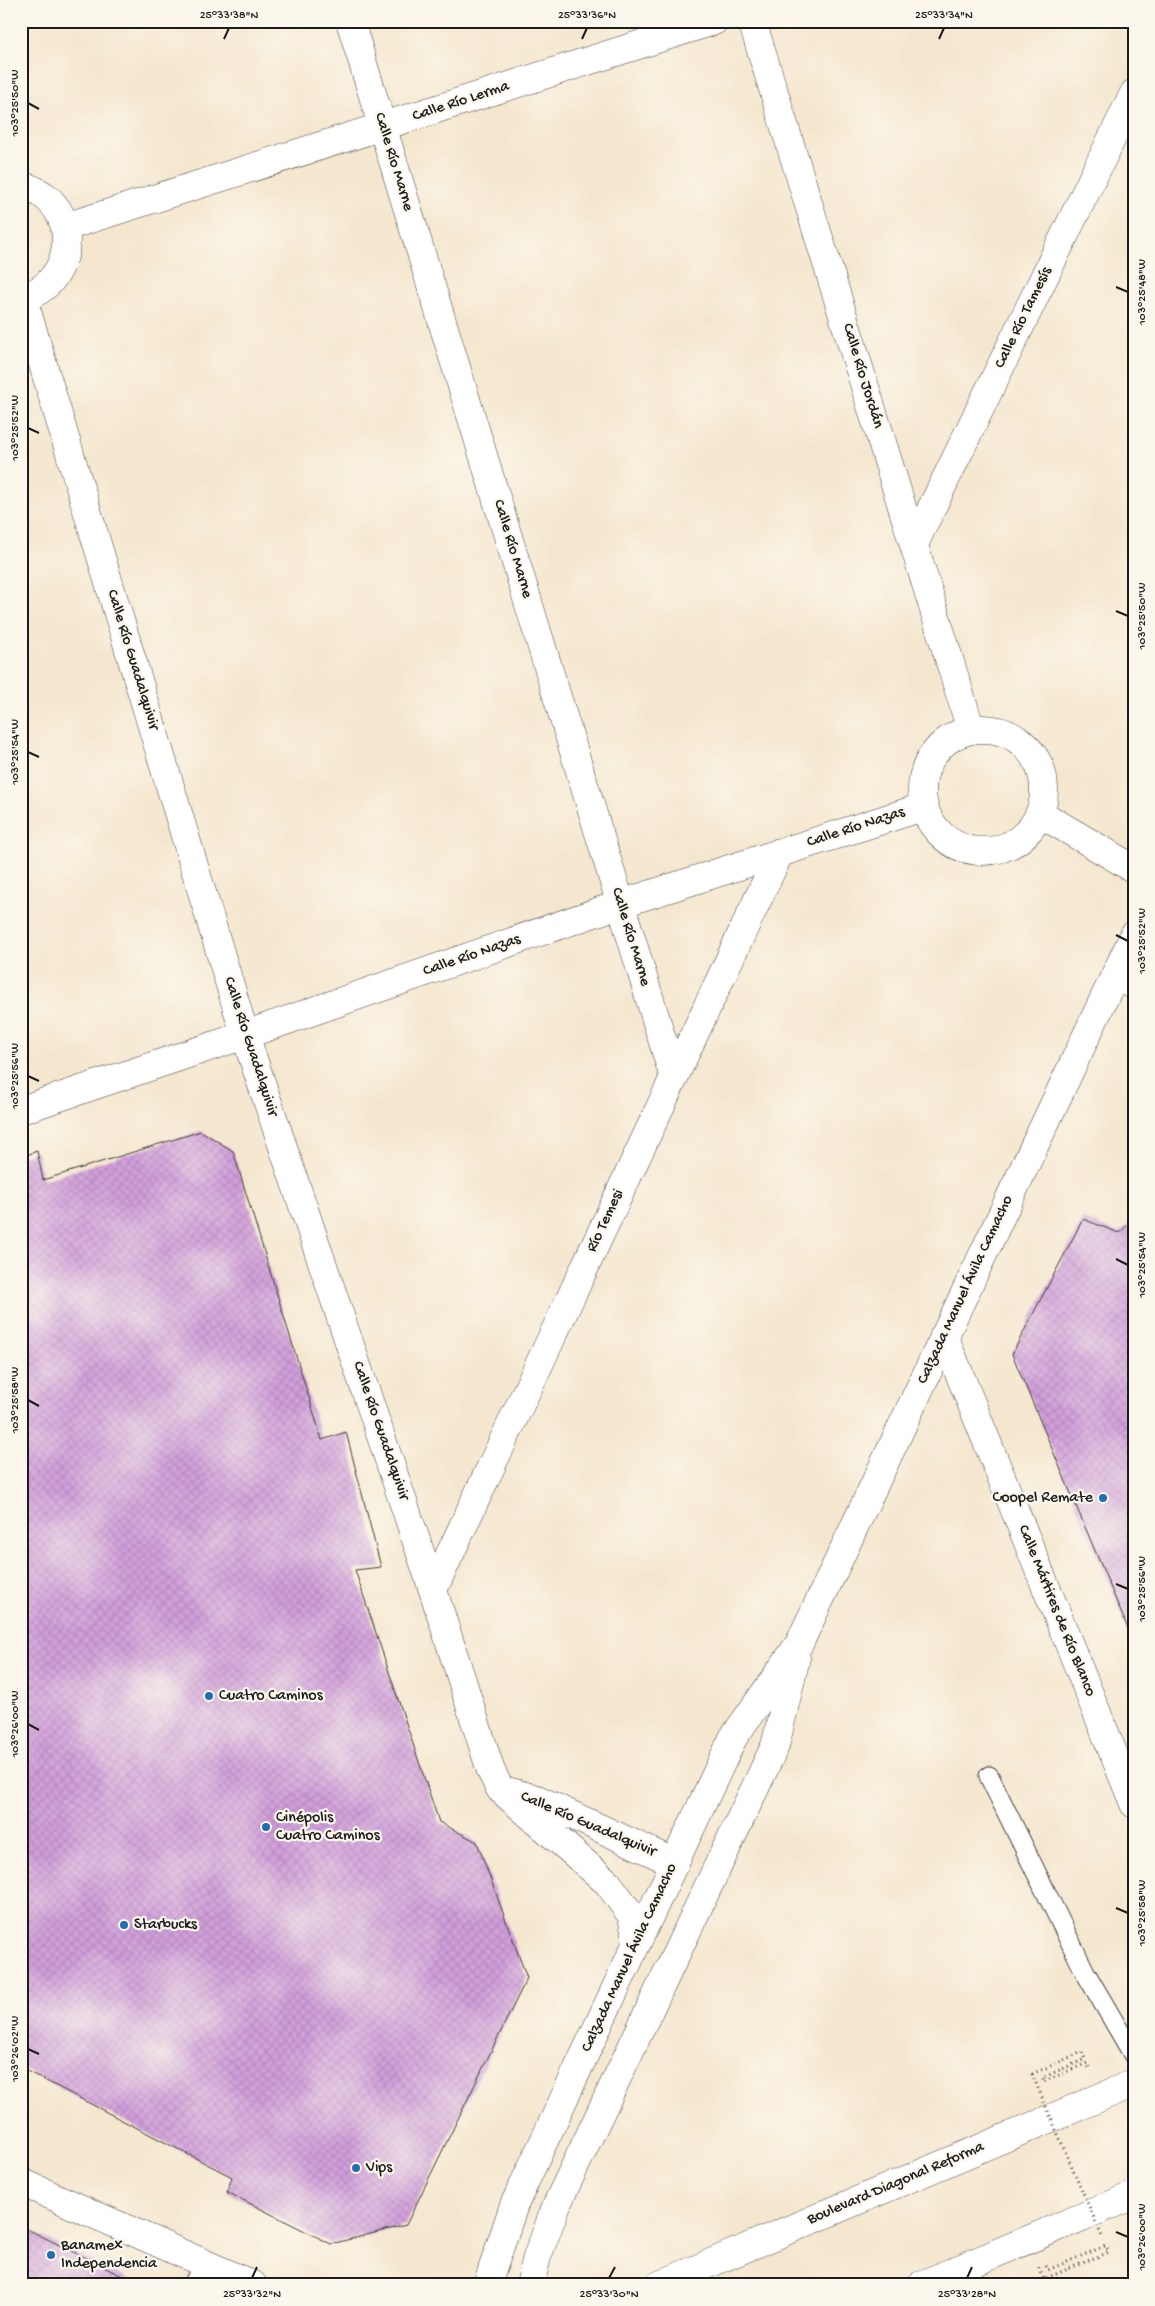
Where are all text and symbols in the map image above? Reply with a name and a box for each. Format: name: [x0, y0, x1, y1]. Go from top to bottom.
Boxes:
text: 25°33'38"N: [200, 9, 259, 23]
text: 25°33'36"N: [558, 9, 616, 23]
text: 25°33'34"N: [915, 9, 973, 23]
text: 103°25'50"W: [9, 70, 23, 137]
street label: Calle Río Lerma: [410, 77, 513, 127]
street label: Calle Río Marne: [369, 110, 417, 214]
text: 103°25'48"W: [1136, 259, 1150, 326]
street label: Calle Río Tamesís: [991, 263, 1057, 372]
street label: Calle Río Jordán: [837, 321, 887, 431]
text: 103°25'52"W: [9, 395, 23, 462]
street label: Calle Río Marne: [488, 497, 536, 601]
text: 103°25'50"W: [1136, 583, 1150, 650]
street label: Calle Río Guadalquivir: [102, 588, 163, 734]
text: 103°25'54"W: [9, 719, 23, 786]
street label: Calle Río Nazas: [805, 803, 908, 853]
street label: Calle Río Marne: [606, 885, 654, 989]
text: 103°25'52"W: [1136, 908, 1150, 975]
street label: Calle Río Nazas: [421, 930, 524, 982]
street label: Calle Río Guadalquivir: [218, 975, 282, 1120]
text: 103°25'56"W: [9, 1043, 23, 1110]
street label: Río Temesi: [583, 1186, 629, 1256]
street label: Calzada Manuel Ávila Camacho: [913, 1192, 1018, 1387]
text: 103°25'54"W: [1136, 1232, 1150, 1299]
street label: Calle Río Guadalquivir: [347, 1359, 413, 1504]
text: 103°25'58"W: [9, 1367, 23, 1434]
place label: Coopel Remate: [993, 1489, 1094, 1508]
marker: Coopel Remate: [1097, 1492, 1109, 1504]
street label: Calle Mártires de Río Blanco: [1013, 1523, 1099, 1699]
text: 103°25'56"W: [1136, 1556, 1150, 1623]
place label: Cuatro Caminos: [219, 1687, 324, 1706]
text: 103°26'00"W: [9, 1690, 23, 1759]
marker: Cuatro Caminos: [203, 1690, 215, 1702]
street label: Calle Río Guadalquivir: [517, 1788, 660, 1863]
place label: Cinépolis Cuatro Caminos: [276, 1809, 381, 1846]
marker: Cinépolis Cuatro Caminos: [260, 1821, 272, 1833]
street label: Calzada Manuel Ávila Camacho: [577, 1860, 682, 2055]
text: 103°25'58"W: [1136, 1880, 1150, 1947]
place label: Starbucks: [134, 1916, 198, 1935]
marker: Starbucks: [118, 1919, 130, 1931]
text: 103°26'02"W: [9, 2016, 23, 2083]
street label: Boulevard Diagonal Reforma: [804, 2138, 988, 2230]
place label: Vips: [365, 2159, 393, 2178]
marker: Vips: [350, 2162, 362, 2174]
text: 103°26'00"W: [1136, 2203, 1150, 2272]
place label: Banamex Independencia: [60, 2237, 158, 2274]
marker: Banamex Independencia: [45, 2249, 57, 2261]
text: 25°33'32"N: [223, 2288, 281, 2302]
text: 25°33'30"N: [580, 2288, 639, 2302]
text: 25°33'28"N: [938, 2288, 996, 2302]

